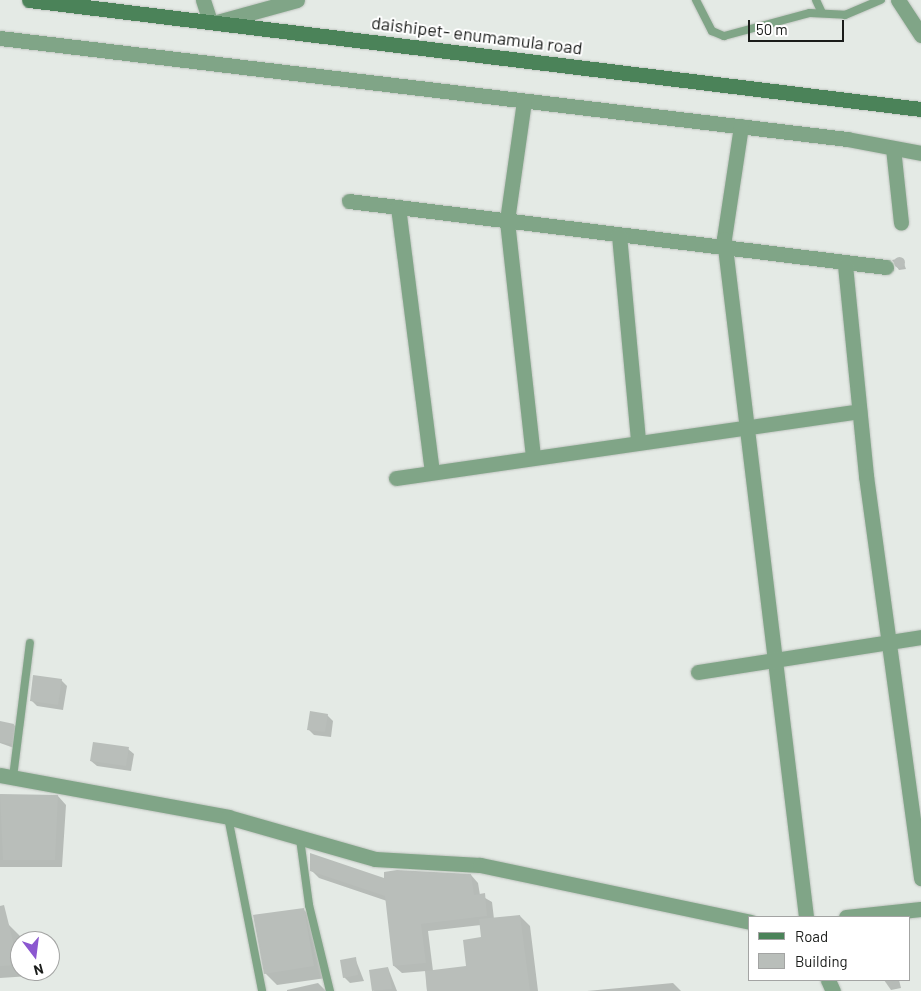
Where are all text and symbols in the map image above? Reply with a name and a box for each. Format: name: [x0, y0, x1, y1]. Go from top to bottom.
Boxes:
scale bar: [751, 10, 847, 42]
street label: daishipet- enumamula road: [370, 11, 584, 59]
text: 50 m: [756, 20, 788, 38]
legend: [748, 916, 911, 981]
text: Road: [795, 927, 828, 945]
north arrow: [10, 931, 60, 981]
text: Building: [795, 952, 848, 970]
text: N: [32, 961, 45, 979]

